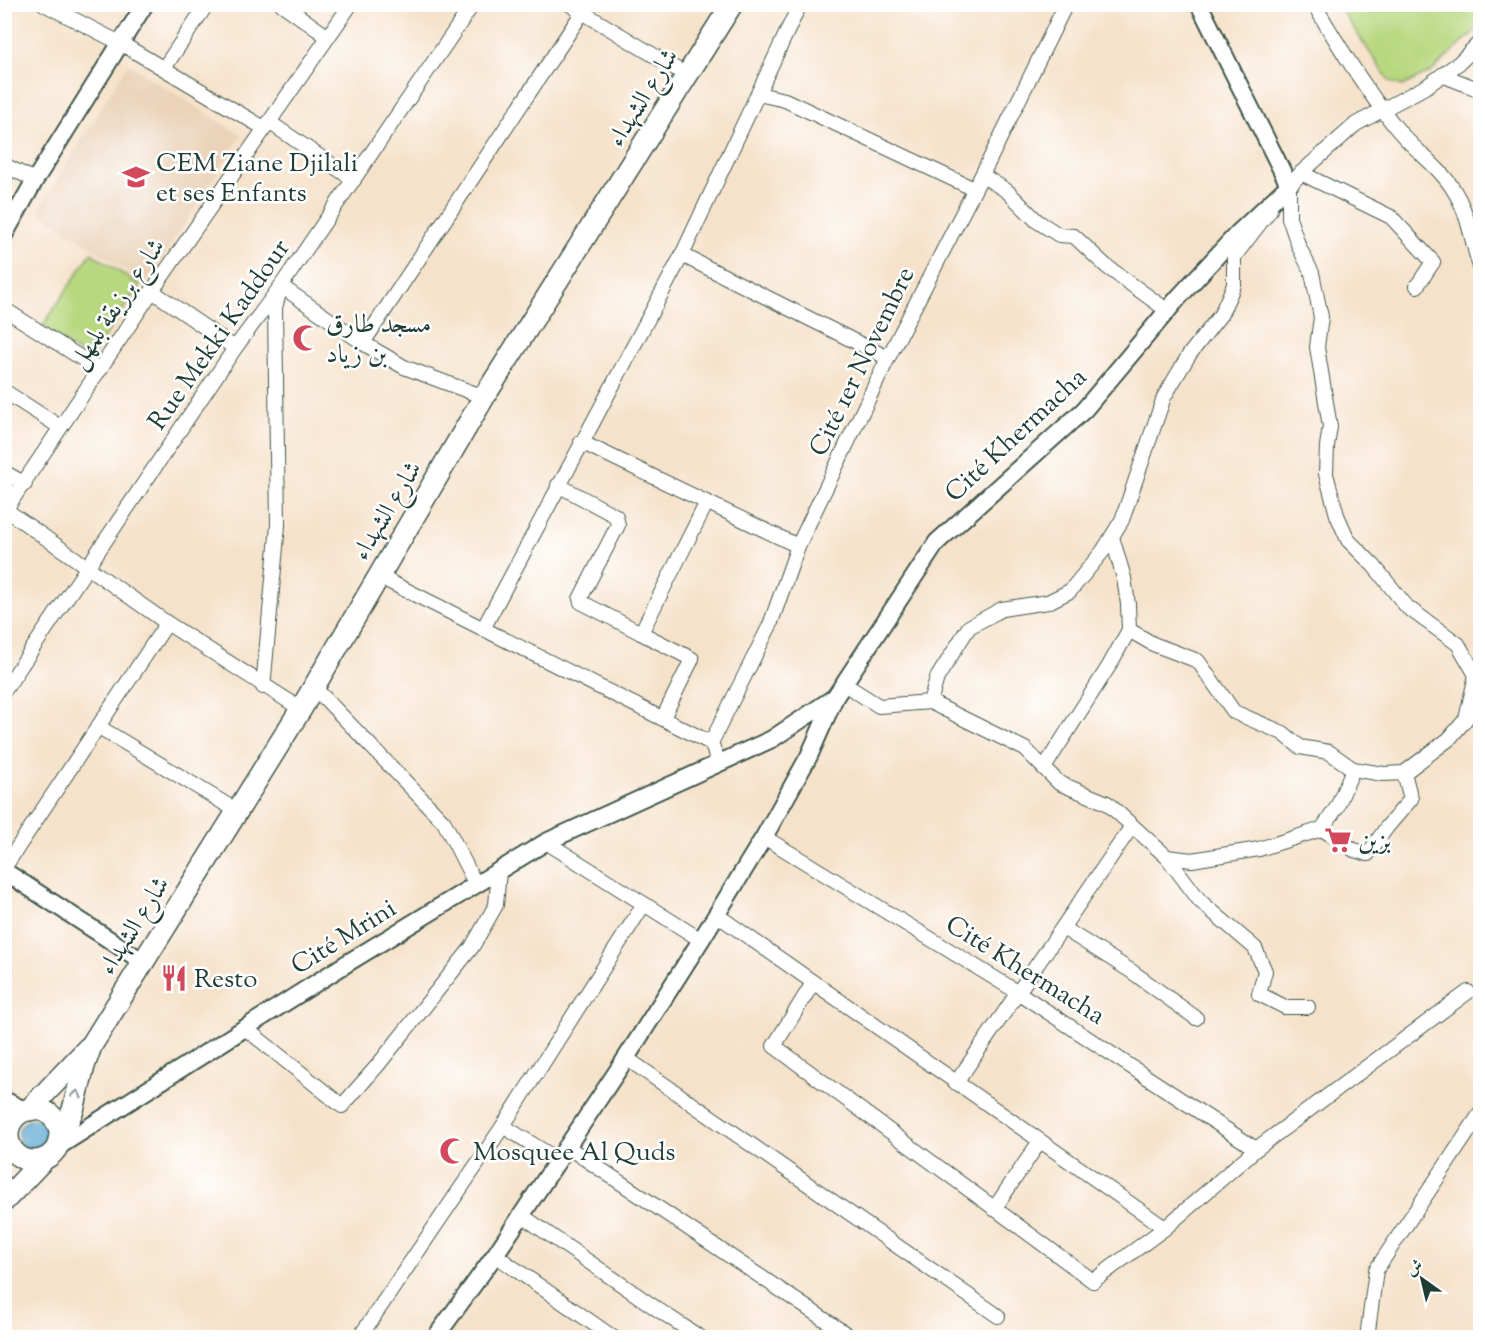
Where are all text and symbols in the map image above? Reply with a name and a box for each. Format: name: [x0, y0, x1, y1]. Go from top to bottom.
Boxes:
street label: شارع الشهداء: [599, 42, 690, 156]
place label: CEM Ziane Djilali et ses Enfants: [156, 146, 358, 213]
school or university icon: CEM Ziane Djilali et ses Enfants: [121, 162, 151, 192]
street label: شارع برزيقة بلمهل: [61, 232, 176, 378]
street label: Rue Mekki Kaddour: [140, 232, 300, 438]
street label: Cité 1er Novembre: [801, 261, 925, 463]
place label: مسجد طارق بن زياد: [326, 307, 431, 374]
mosque icon: مسجد طارق بن زياد: [291, 323, 321, 353]
street label: Cité Khermacha: [938, 360, 1096, 511]
street label: شارع الشهداء: [344, 454, 433, 569]
place label: بزين: [1358, 824, 1391, 861]
supermarket icon: بزين: [1323, 825, 1353, 855]
street label: شارع الشهداء: [90, 870, 181, 984]
street label: Cité Mrini: [285, 891, 404, 985]
street label: Cité Khermacha: [938, 907, 1112, 1035]
place label: Resto: [194, 962, 257, 999]
restaurant icon: Resto: [159, 963, 189, 993]
one-way arrow: [70, 1089, 83, 1099]
place label: Mosquee Al Quds: [473, 1135, 676, 1172]
mosque icon: Mosquee Al Quds: [438, 1136, 468, 1166]
north arrow: [1392, 1249, 1452, 1309]
text: ش: [1402, 1255, 1428, 1283]

